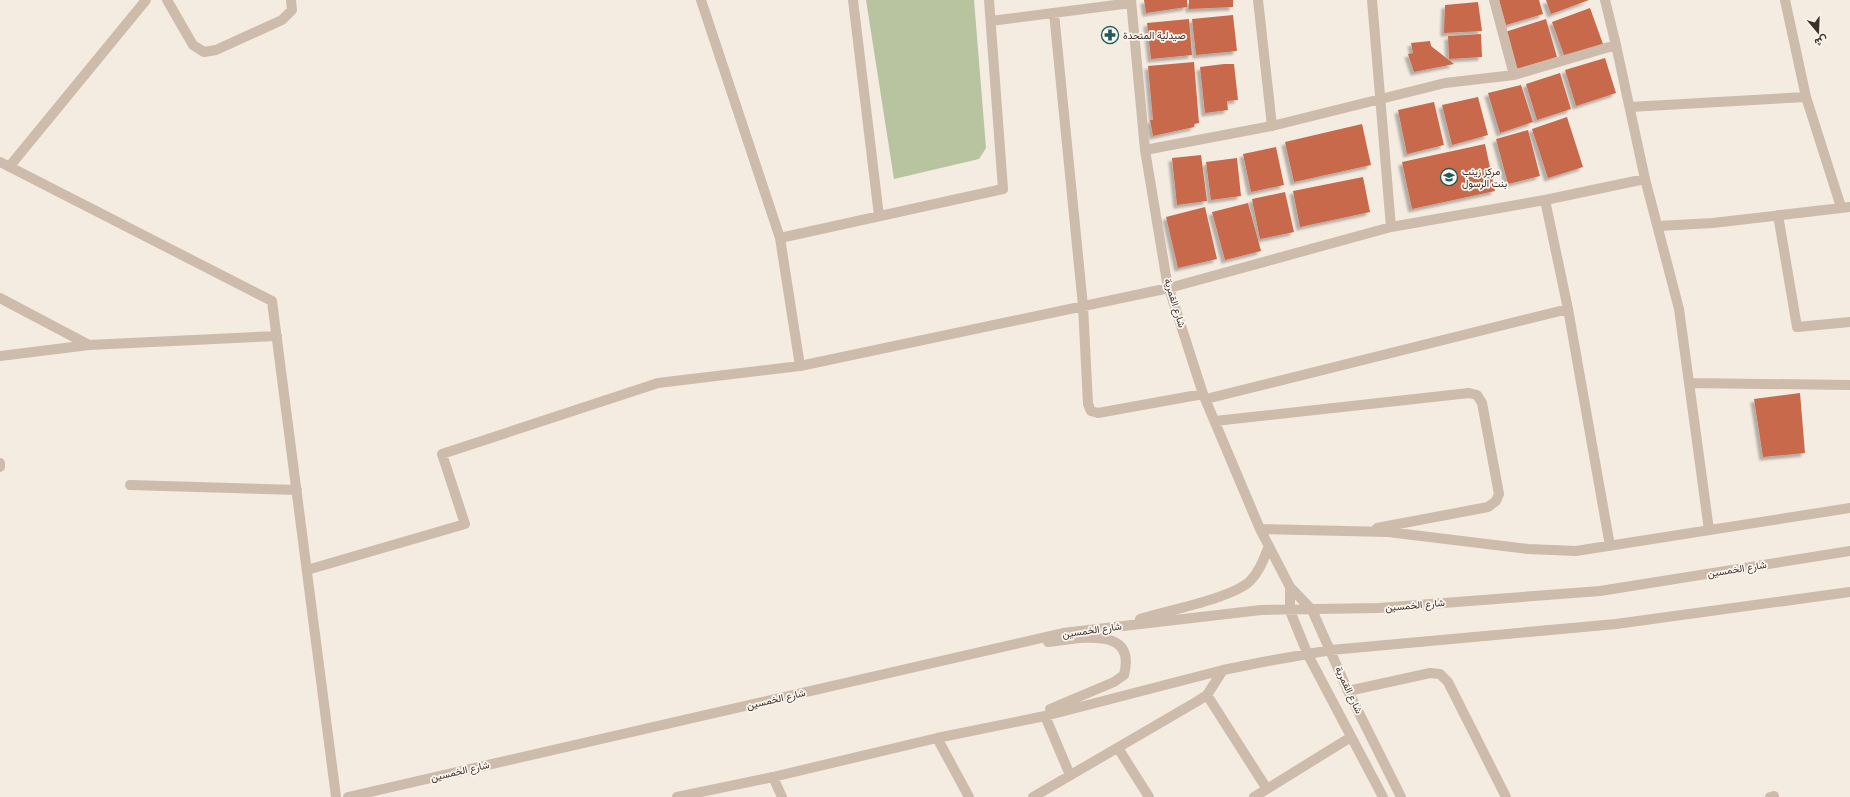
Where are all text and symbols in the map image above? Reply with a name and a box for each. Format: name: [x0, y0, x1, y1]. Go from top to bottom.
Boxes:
north arrow: [1798, 12, 1838, 52]
pharmacy icon: صيدلية المتحدة: [1100, 25, 1120, 45]
place label: صيدلية المتحدة: [1123, 29, 1186, 42]
text: ش: [1813, 33, 1829, 49]
place label: مركز زينب بنت الرسول: [1462, 165, 1507, 190]
school or university icon: مركز زينب بنت الرسول: [1439, 167, 1459, 187]
street label: شارع القمرية: [1161, 277, 1189, 329]
street label: شارع الخمسين: [1706, 558, 1768, 580]
street label: شارع الخمسين: [1385, 596, 1446, 614]
street label: شارع الخمسين: [1061, 619, 1123, 641]
street label: شارع القمرية: [1332, 664, 1366, 716]
street label: شارع الخمسين: [745, 686, 807, 712]
street label: شارع الخمسين: [429, 758, 491, 784]

